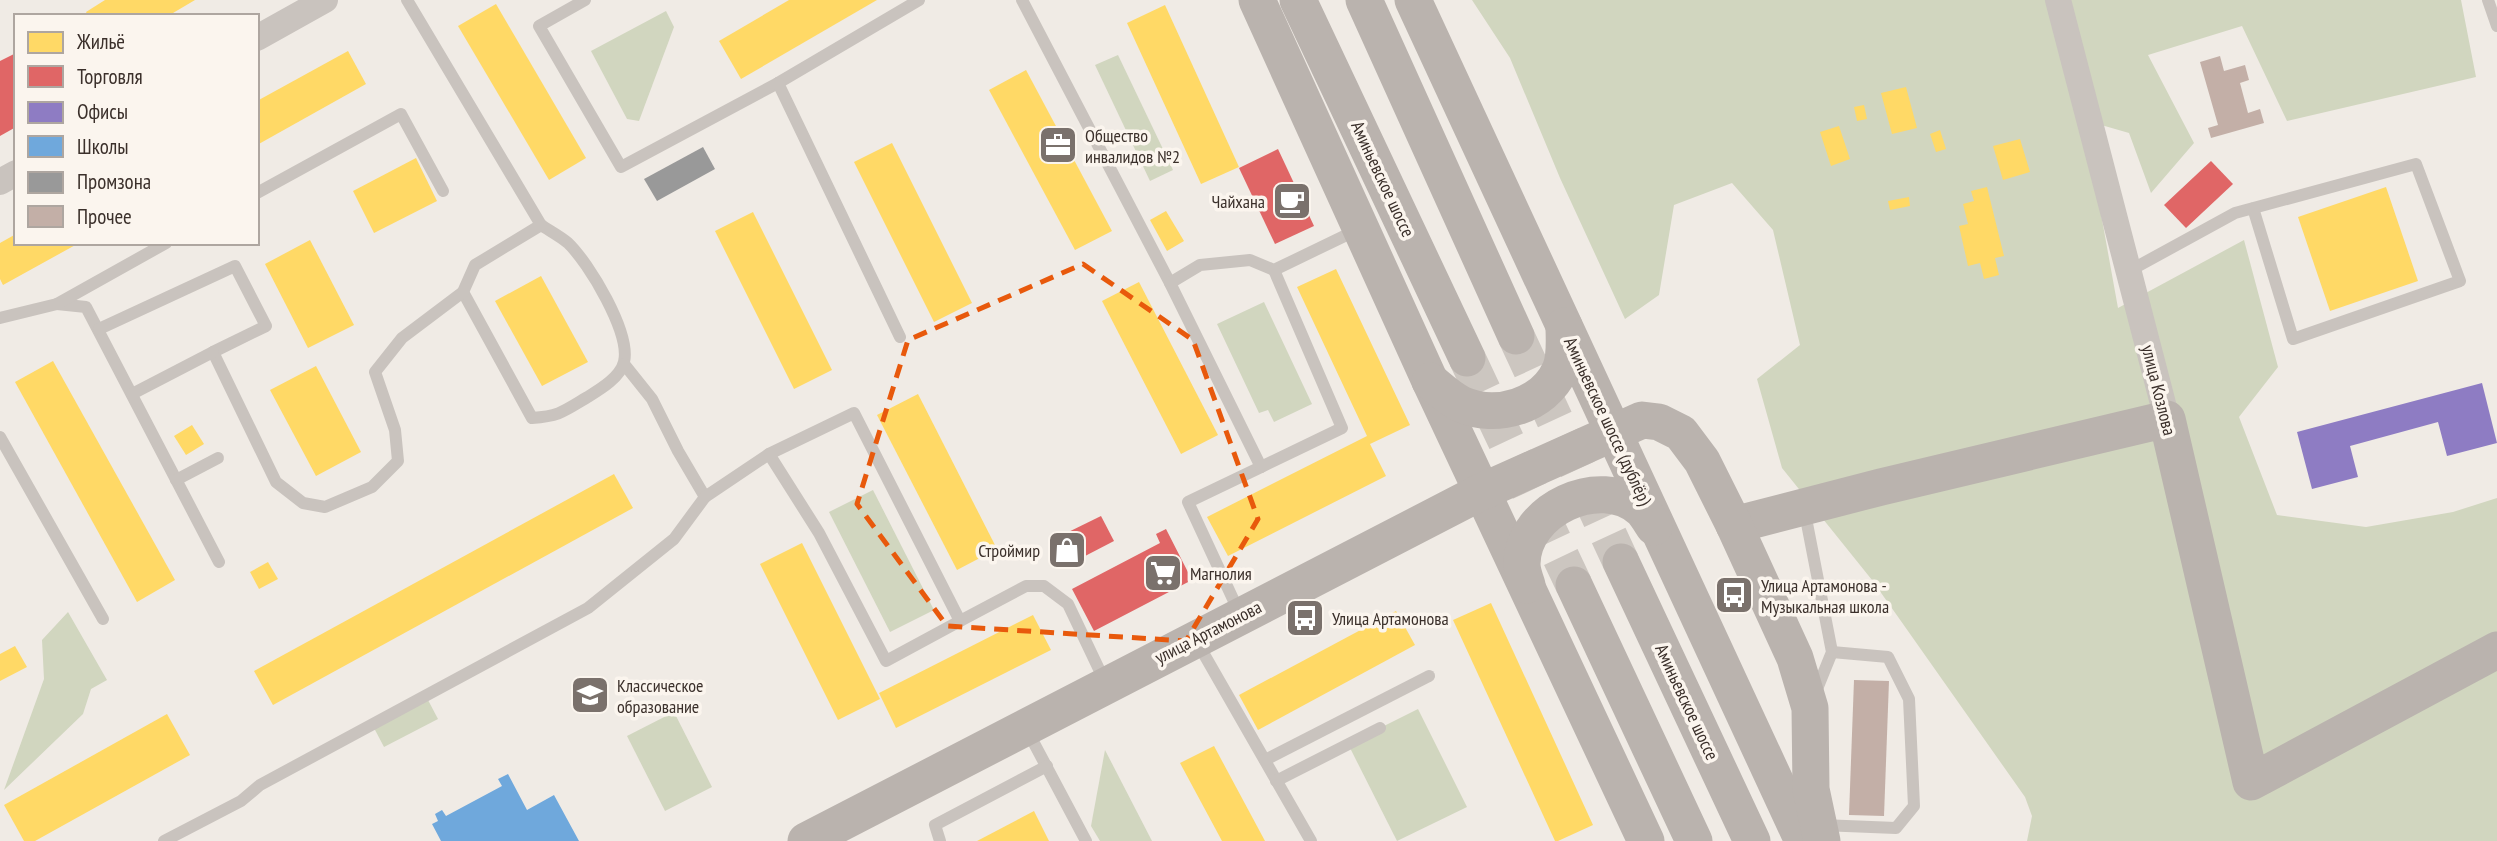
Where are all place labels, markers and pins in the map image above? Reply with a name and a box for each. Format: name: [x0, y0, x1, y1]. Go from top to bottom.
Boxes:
office icon: Общество инвалидов №2: [1037, 124, 1079, 166]
place label: Общество инвалидов №2: [1085, 124, 1180, 168]
cafe icon: Чайхана: [1271, 180, 1313, 222]
place label: Чайхана: [1212, 190, 1265, 213]
shop icon: Строймир: [1046, 529, 1088, 571]
place label: Строймир: [978, 539, 1040, 562]
supermarket icon: Магнолия: [1142, 552, 1184, 594]
place label: Магнолия: [1190, 562, 1252, 585]
bus stop icon: Улица Артамонова - Музыкальная школа: [1713, 574, 1755, 616]
place label: Улица Артамонова - Музыкальная школа: [1761, 574, 1889, 618]
bus stop icon: Улица Артамонова: [1284, 597, 1326, 639]
place label: Улица Артамонова: [1332, 607, 1449, 630]
school or university icon: Классическое образование: [569, 674, 611, 716]
place label: Классическое образование: [617, 674, 704, 718]

